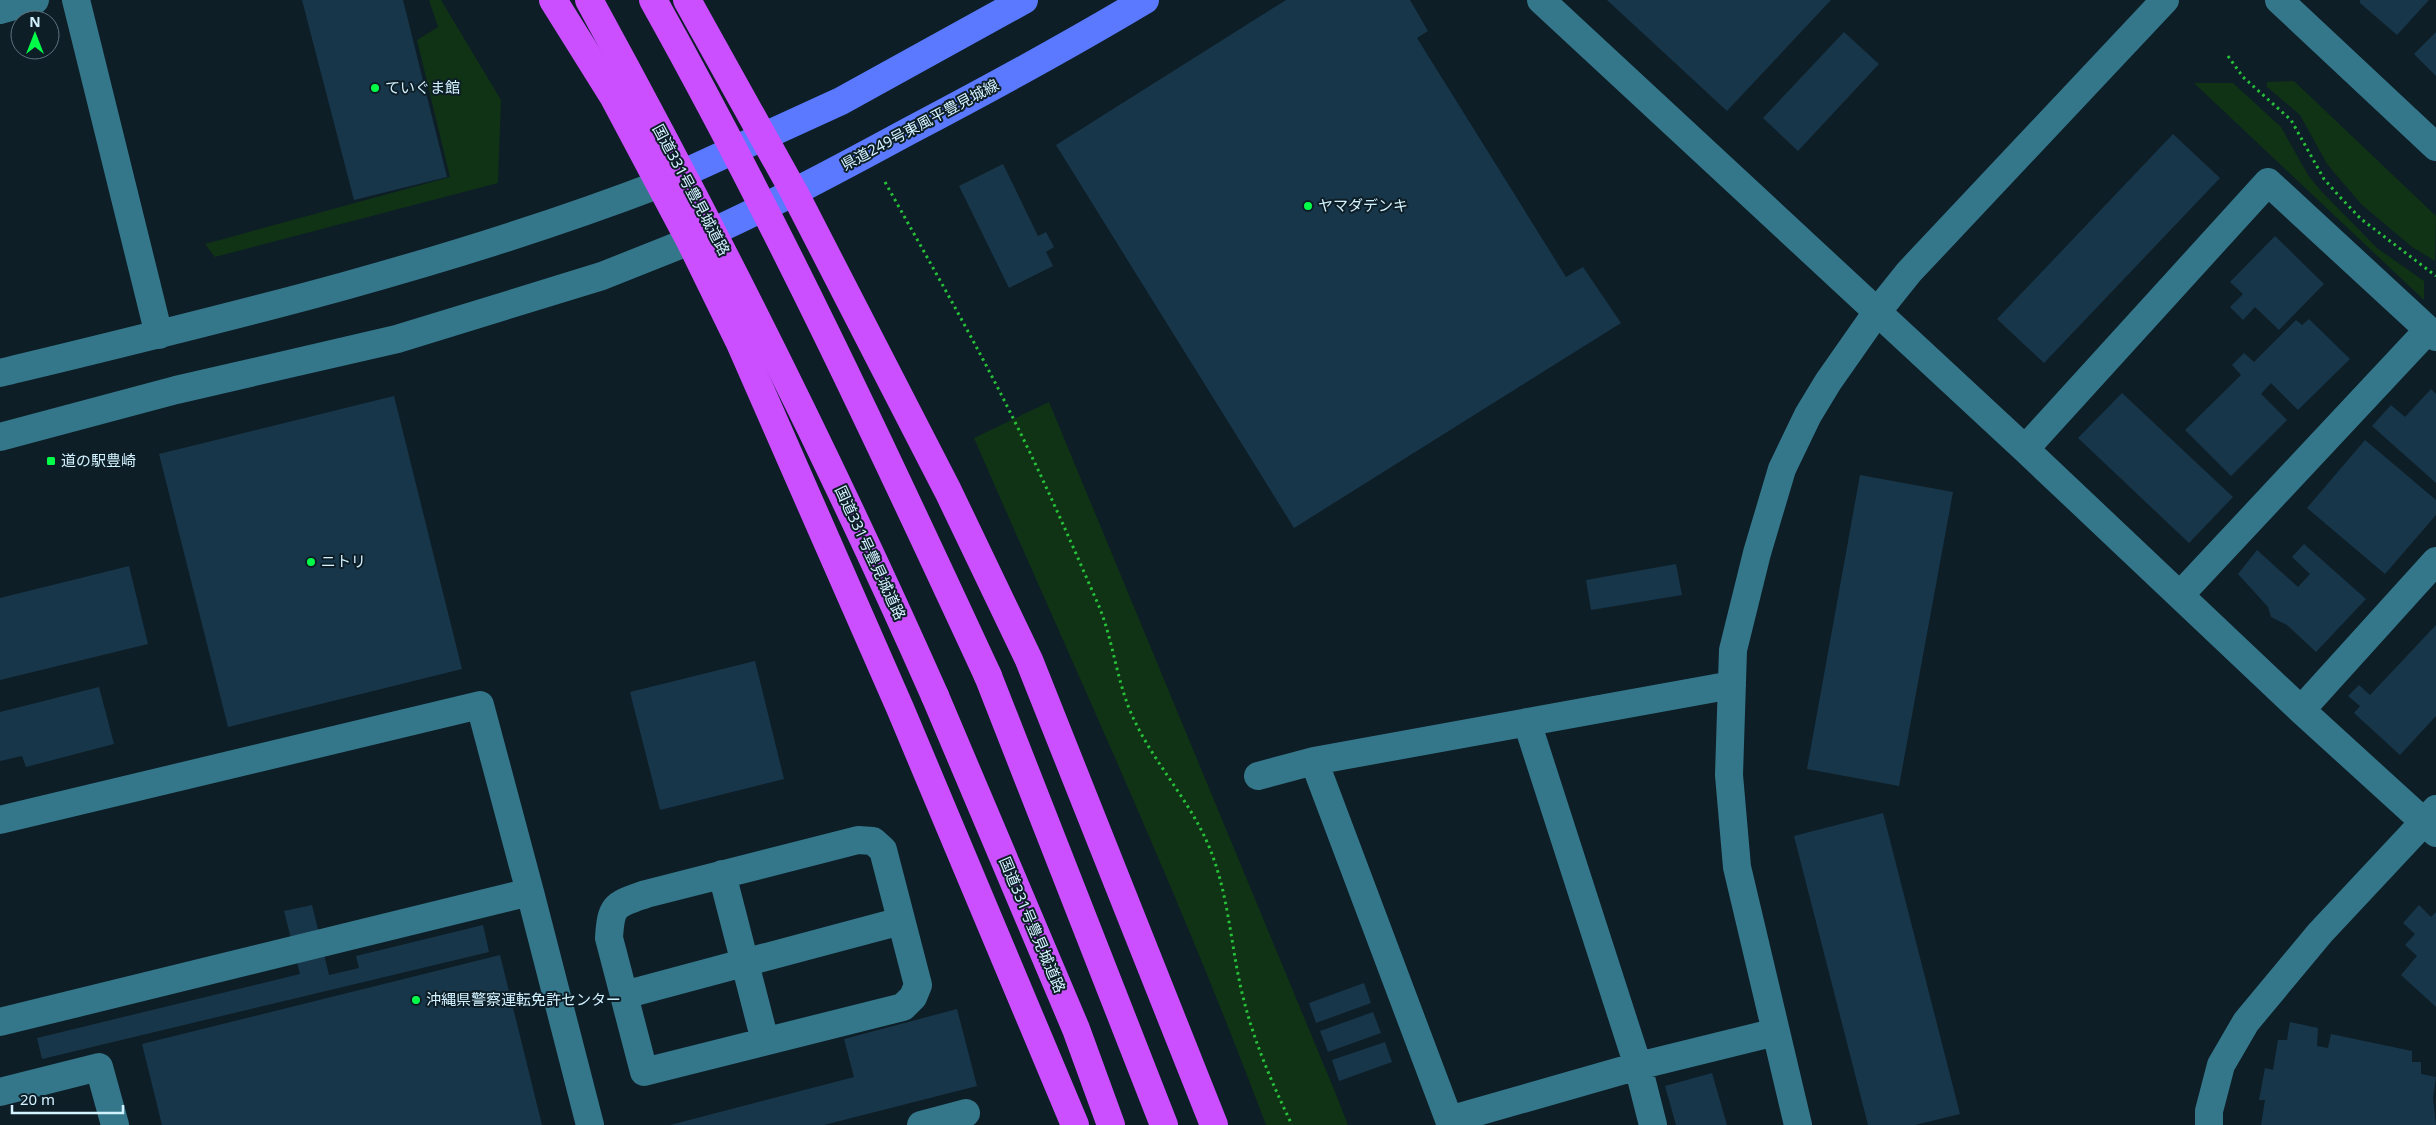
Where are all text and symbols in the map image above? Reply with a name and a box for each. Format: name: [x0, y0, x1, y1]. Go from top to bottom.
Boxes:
north arrow: [10, 10, 60, 60]
text: N: [29, 12, 41, 31]
street label: 県道249号東風平豊見城線: [837, 74, 1002, 174]
place label: ていぐま館: [385, 77, 460, 97]
marker: ていぐま館: [369, 82, 381, 94]
street label: 国道331号豊見城道路: [649, 120, 735, 259]
place label: ヤマダデンキ: [1318, 195, 1408, 215]
marker: ヤマダデンキ: [1302, 200, 1314, 212]
place label: 道の駅豊崎: [61, 450, 136, 470]
marker: 道の駅豊崎: [45, 455, 57, 467]
street label: 国道331号豊見城道路: [831, 482, 911, 623]
place label: ニトリ: [321, 551, 366, 571]
marker: ニトリ: [305, 556, 317, 568]
street label: 国道331号豊見城道路: [995, 854, 1071, 996]
place label: 沖縄県警察運転免許センター: [426, 989, 621, 1009]
marker: 沖縄県警察運転免許センター: [410, 994, 422, 1006]
scale bar: [12, 1082, 124, 1114]
text: 20 m: [20, 1089, 55, 1109]

